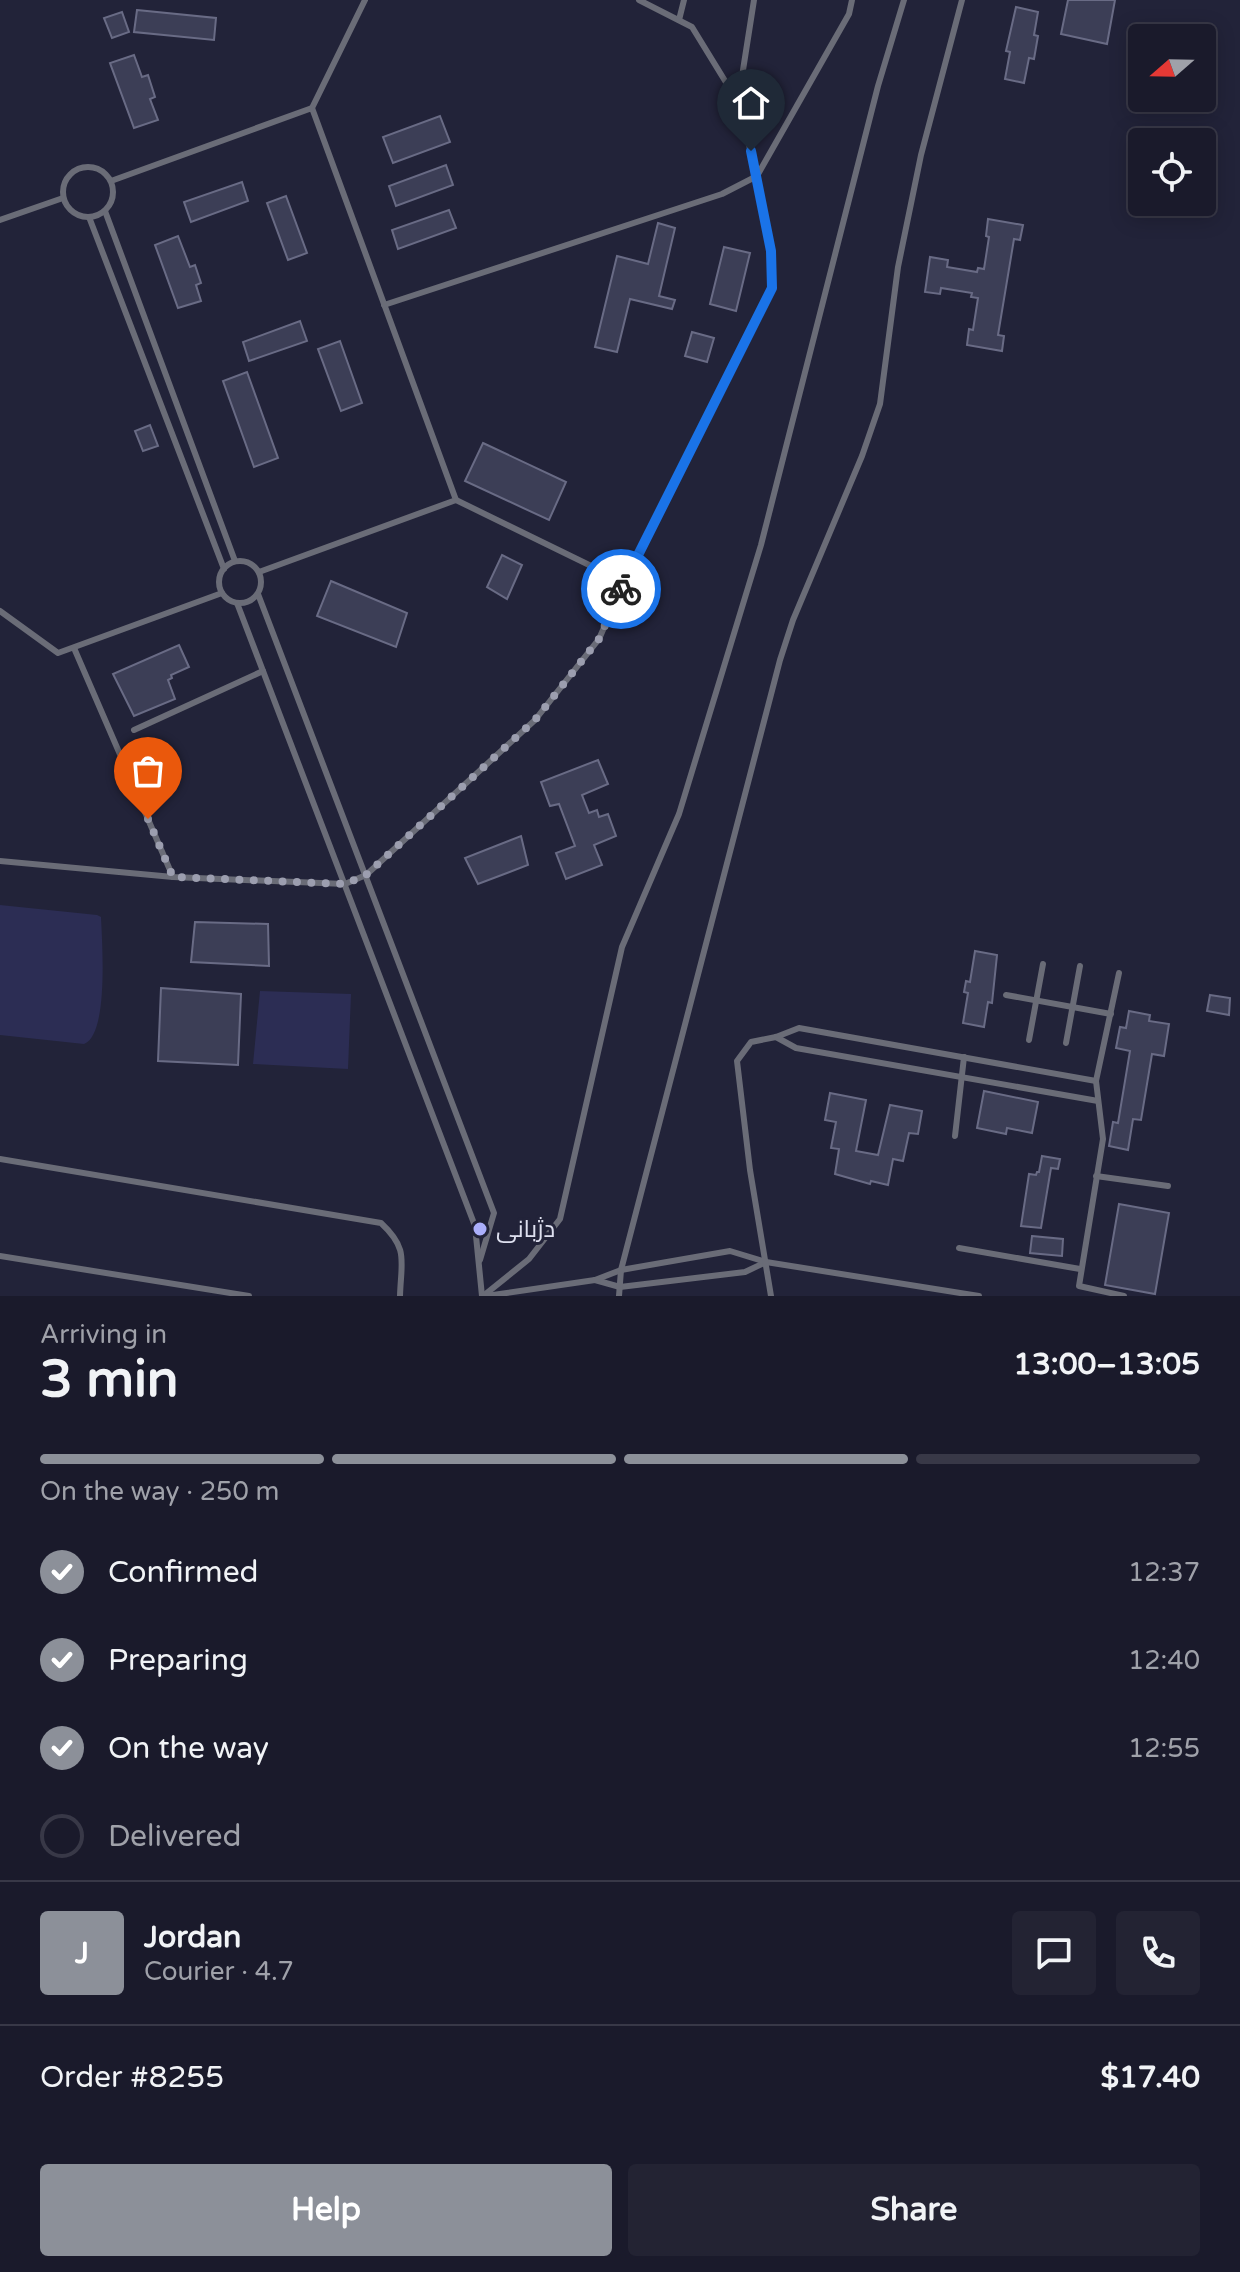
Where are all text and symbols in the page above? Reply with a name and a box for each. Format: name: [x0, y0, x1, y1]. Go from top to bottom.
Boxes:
north arrow: [1128, 24, 1216, 112]
map controls: [1128, 24, 1216, 216]
pin: [717, 69, 785, 151]
icon: home: [729, 81, 773, 125]
button: locate: [1128, 128, 1216, 216]
courier: [581, 549, 661, 629]
icon: bike: [599, 567, 643, 611]
pin: [114, 737, 182, 819]
icon: bag: [126, 749, 170, 793]
place label: دژبانی: [496, 1215, 555, 1244]
marker: دژبانی: [471, 1220, 489, 1238]
text: Arriving in: [40, 1319, 167, 1350]
text: 13:00–13:05: [1013, 1346, 1200, 1383]
text: 3 min: [40, 1348, 179, 1411]
text: On the way · 250 m: [40, 1476, 279, 1507]
icon: check: [40, 1550, 84, 1594]
text: Confirmed: [108, 1554, 259, 1591]
text: 12:37: [1128, 1557, 1200, 1588]
icon: check: [40, 1638, 84, 1682]
text: Preparing: [108, 1642, 248, 1679]
text: 12:40: [1128, 1645, 1200, 1676]
icon: check: [40, 1726, 84, 1770]
text: On the way: [108, 1730, 269, 1767]
text: 12:55: [1128, 1733, 1200, 1764]
text: Delivered: [108, 1818, 242, 1855]
button: chat: [1012, 1911, 1096, 1995]
button: phone: [1116, 1911, 1200, 1995]
text: Jordan: [144, 1919, 241, 1956]
text: J: [75, 1935, 89, 1972]
text: Courier · 4.7: [144, 1956, 294, 1987]
text: Order #8255: [40, 2059, 224, 2096]
text: $17.40: [1100, 2059, 1200, 2096]
button: Help: [40, 2164, 612, 2256]
button: Share: [628, 2164, 1200, 2256]

